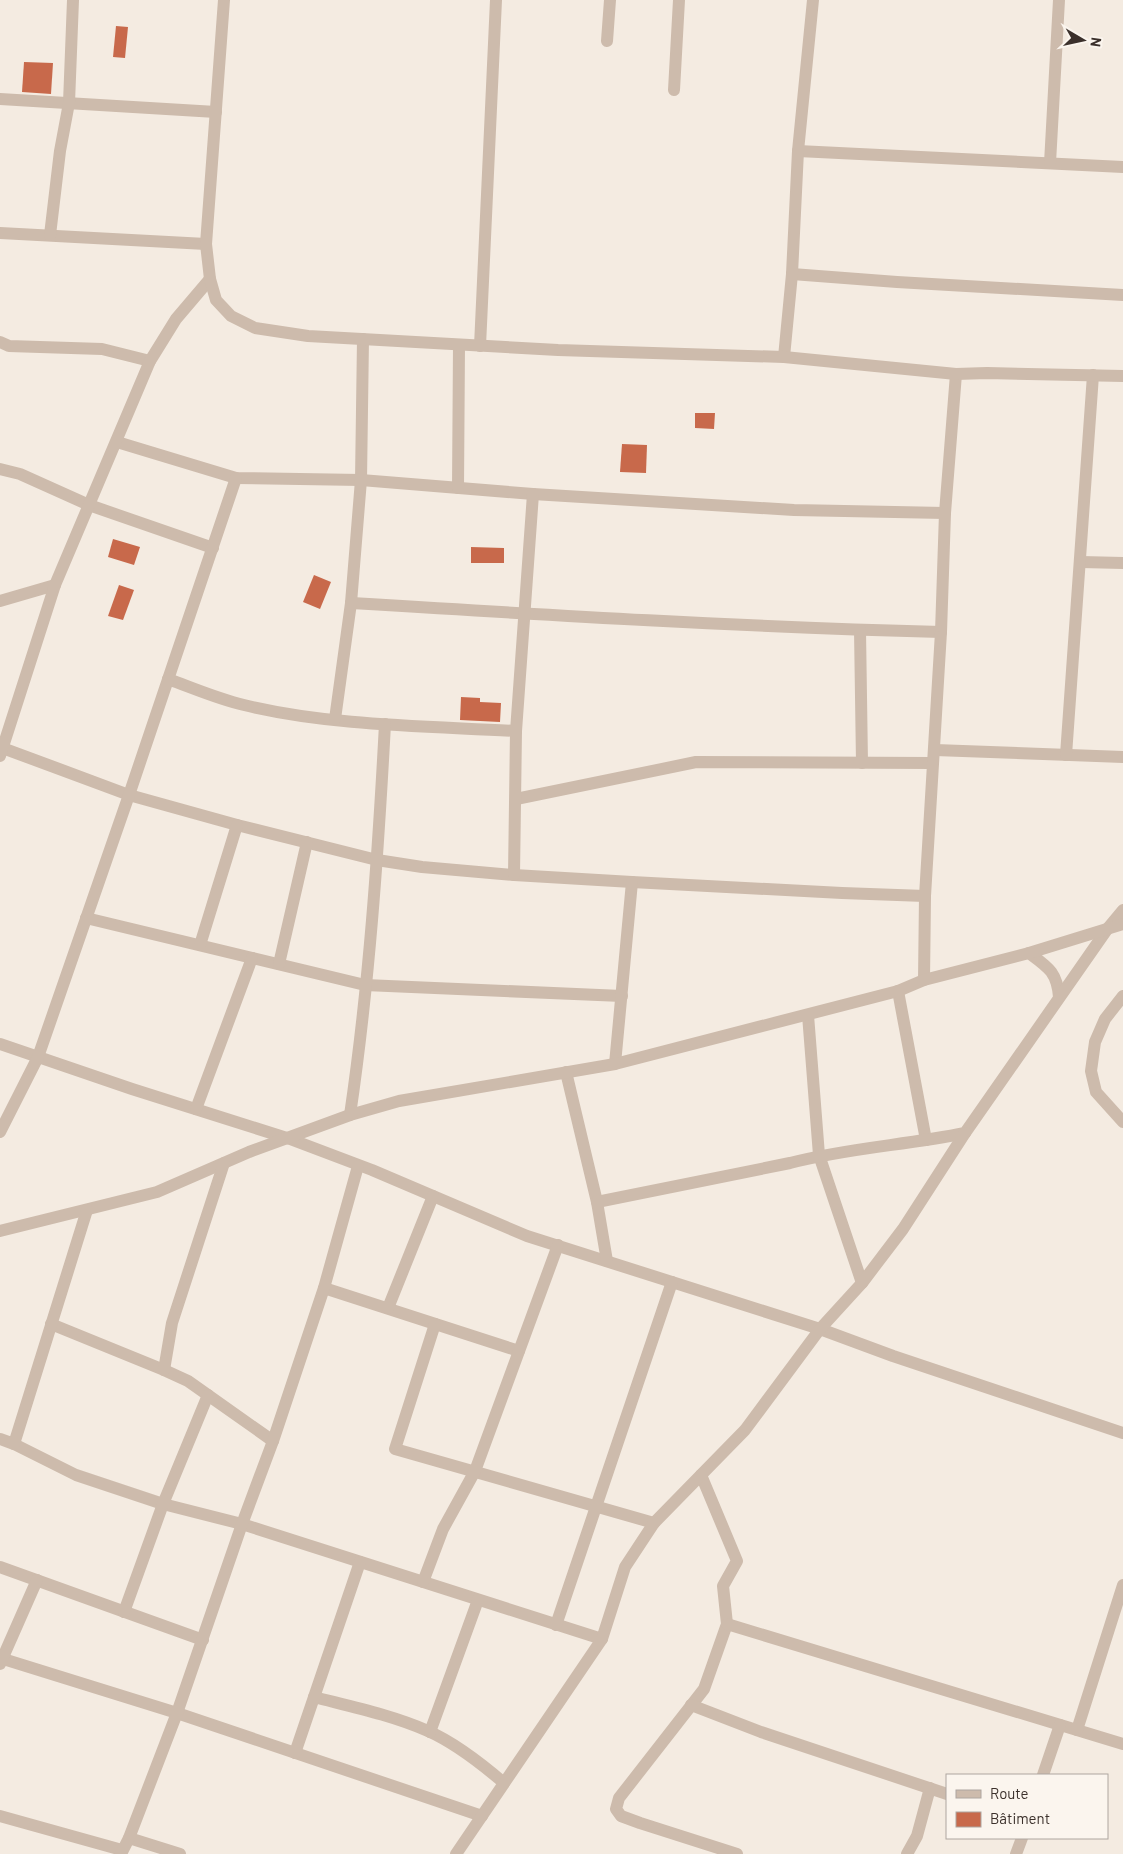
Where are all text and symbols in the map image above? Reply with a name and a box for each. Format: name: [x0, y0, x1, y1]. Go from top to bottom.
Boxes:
north arrow: [1058, 15, 1108, 65]
text: N: [1087, 36, 1105, 48]
legend: [946, 1774, 1108, 1839]
text: Route: [990, 1784, 1029, 1802]
text: Bâtiment: [990, 1809, 1050, 1827]

